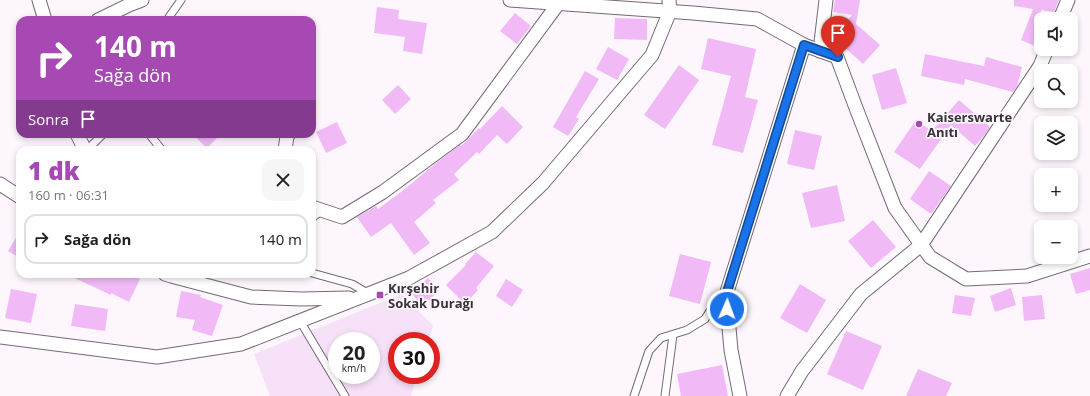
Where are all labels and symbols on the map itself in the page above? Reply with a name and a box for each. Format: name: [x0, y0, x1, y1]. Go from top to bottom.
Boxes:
pin: [821, 16, 855, 57]
place label: Kaiserswarte Anıtı: [927, 108, 1012, 141]
marker: Kaiserswarte Anıtı: [914, 119, 924, 129]
place label: Kırşehir Sokak Durağı: [388, 279, 474, 312]
position arrow: [706, 288, 748, 330]
marker: Kırşehir Sokak Durağı: [375, 290, 385, 300]
speed limit sign: 30: [388, 332, 440, 384]

